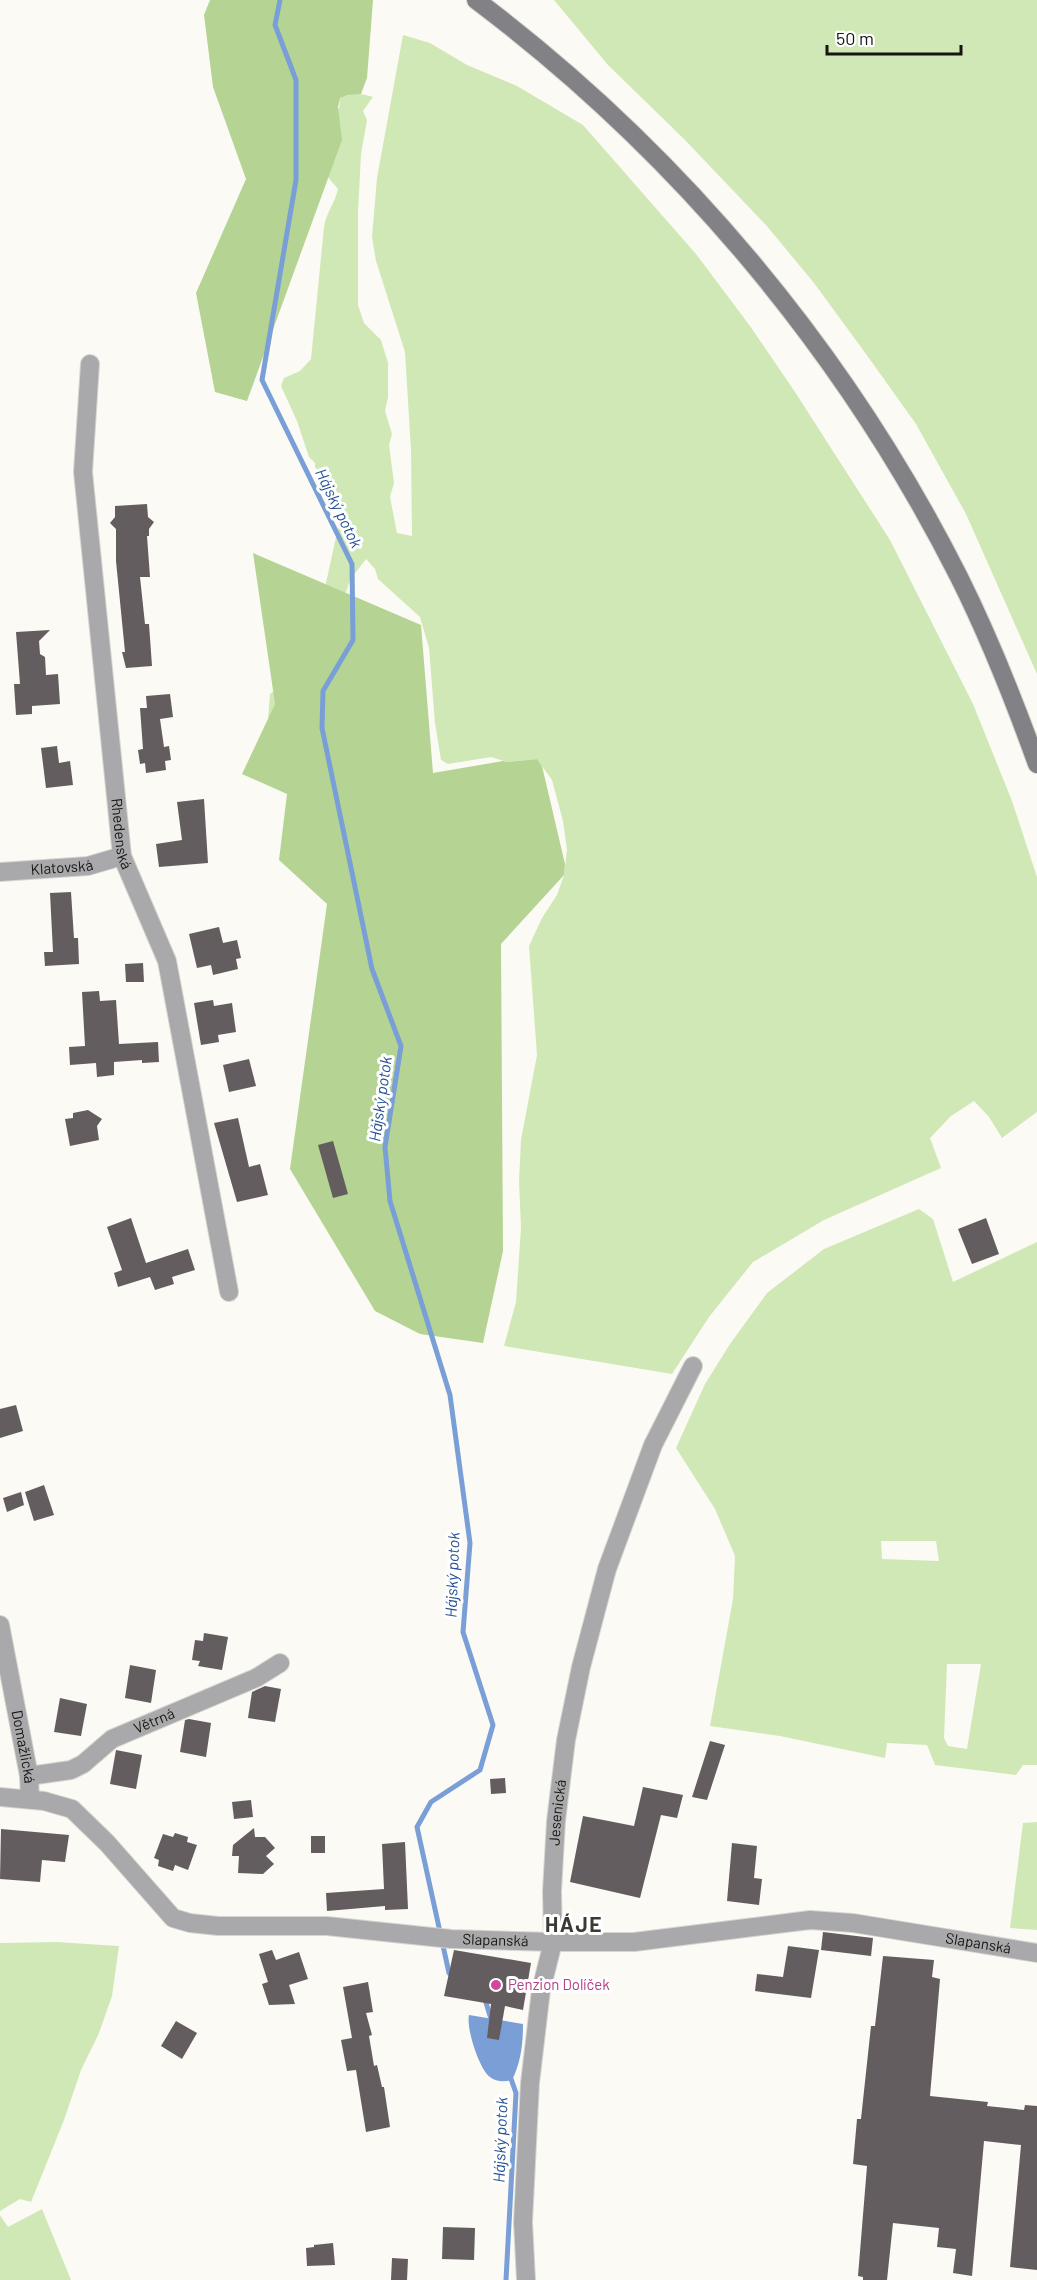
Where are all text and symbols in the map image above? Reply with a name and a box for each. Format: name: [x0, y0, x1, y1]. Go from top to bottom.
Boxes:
scale bar: [827, 18, 960, 56]
text: 50 m: [836, 27, 874, 49]
water label: Hájský potok: [312, 465, 367, 551]
street label: Rhedenská: [108, 797, 137, 872]
street label: Klatovská: [30, 855, 95, 878]
water label: Hájský potok: [364, 1055, 395, 1143]
water label: Hájský potok: [441, 1532, 463, 1618]
street label: Větrná: [131, 1704, 177, 1737]
street label: Domažlická: [9, 1708, 39, 1784]
street label: Jesenická: [545, 1778, 569, 1846]
district label: HÁJE: [545, 1911, 603, 1936]
street label: Slapanská: [944, 1928, 1013, 1957]
street label: Slapanská: [462, 1929, 529, 1949]
place label: Penzion Dolíček: [508, 1975, 610, 1993]
marker: Penzion Dolíček: [489, 1978, 503, 1992]
water label: Hájský potok: [489, 2097, 511, 2183]

